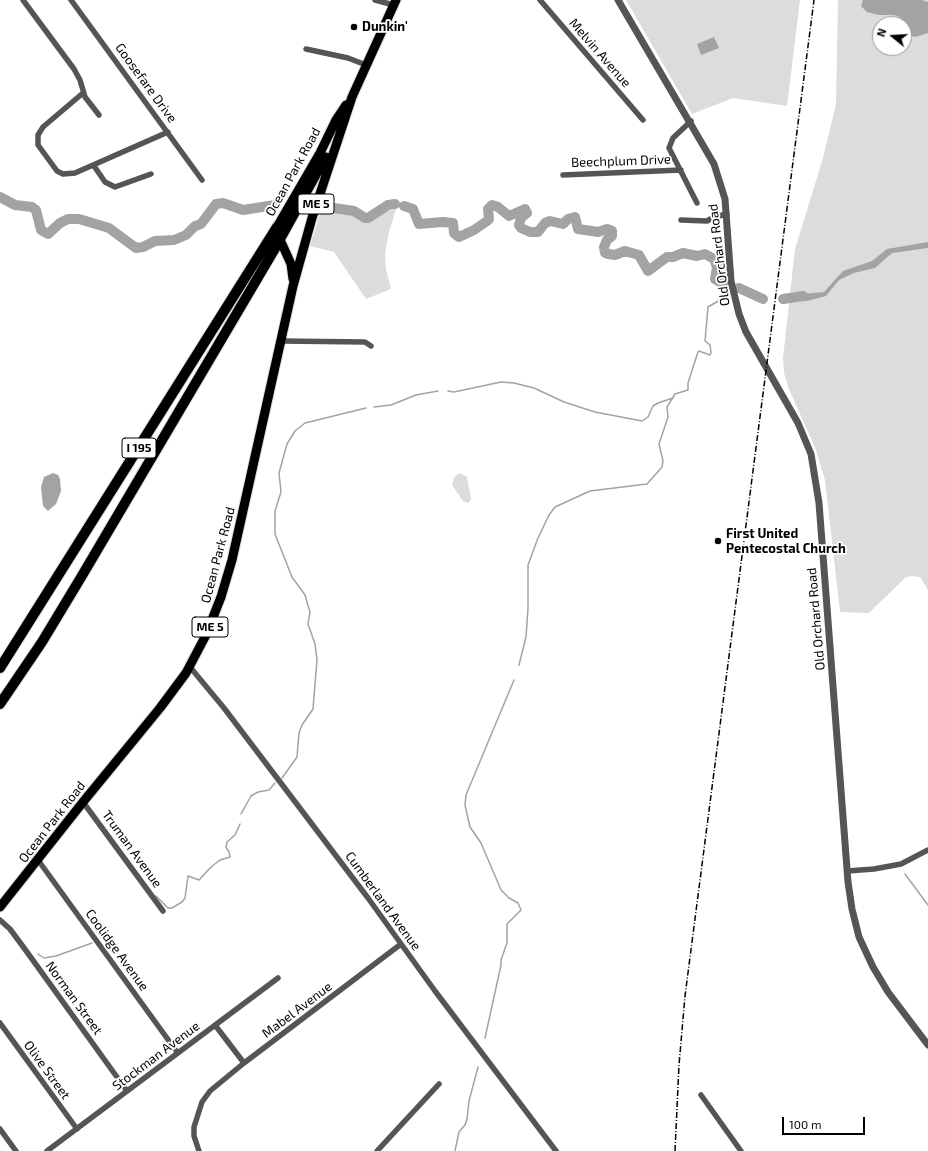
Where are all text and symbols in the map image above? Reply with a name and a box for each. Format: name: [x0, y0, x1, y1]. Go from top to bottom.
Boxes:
street label: Melvin Avenue: [566, 15, 634, 91]
north arrow: [872, 16, 912, 56]
place label: Dunkin': [362, 19, 408, 35]
marker: Dunkin': [349, 22, 359, 32]
text: N: [874, 27, 888, 38]
street label: Goosefare Drive: [112, 40, 180, 126]
street label: Ocean Park Road: [262, 125, 324, 219]
street label: Beechplum Drive: [571, 151, 671, 171]
road number: ME 5: [298, 194, 334, 214]
street label: Old Orchard Road: [705, 203, 733, 307]
road number: I 195: [122, 438, 156, 458]
street label: Ocean Park Road: [198, 505, 238, 605]
place label: First United Pentecostal Church: [726, 526, 846, 557]
marker: First United Pentecostal Church: [713, 536, 723, 546]
street label: Old Orchard Road: [804, 567, 828, 671]
road number: ME 5: [192, 617, 228, 637]
street label: Ocean Park Road: [15, 778, 89, 866]
street label: Truman Avenue: [99, 807, 165, 891]
street label: Cumberland Avenue: [342, 849, 424, 953]
street label: Coolidge Avenue: [82, 906, 152, 994]
street label: Norman Street: [42, 958, 106, 1038]
street label: Mabel Avenue: [259, 979, 335, 1041]
street label: Stockman Avenue: [109, 1018, 203, 1094]
street label: Olive Street: [21, 1038, 73, 1102]
scale bar: [784, 1109, 867, 1135]
text: 100 m: [789, 1117, 821, 1131]

